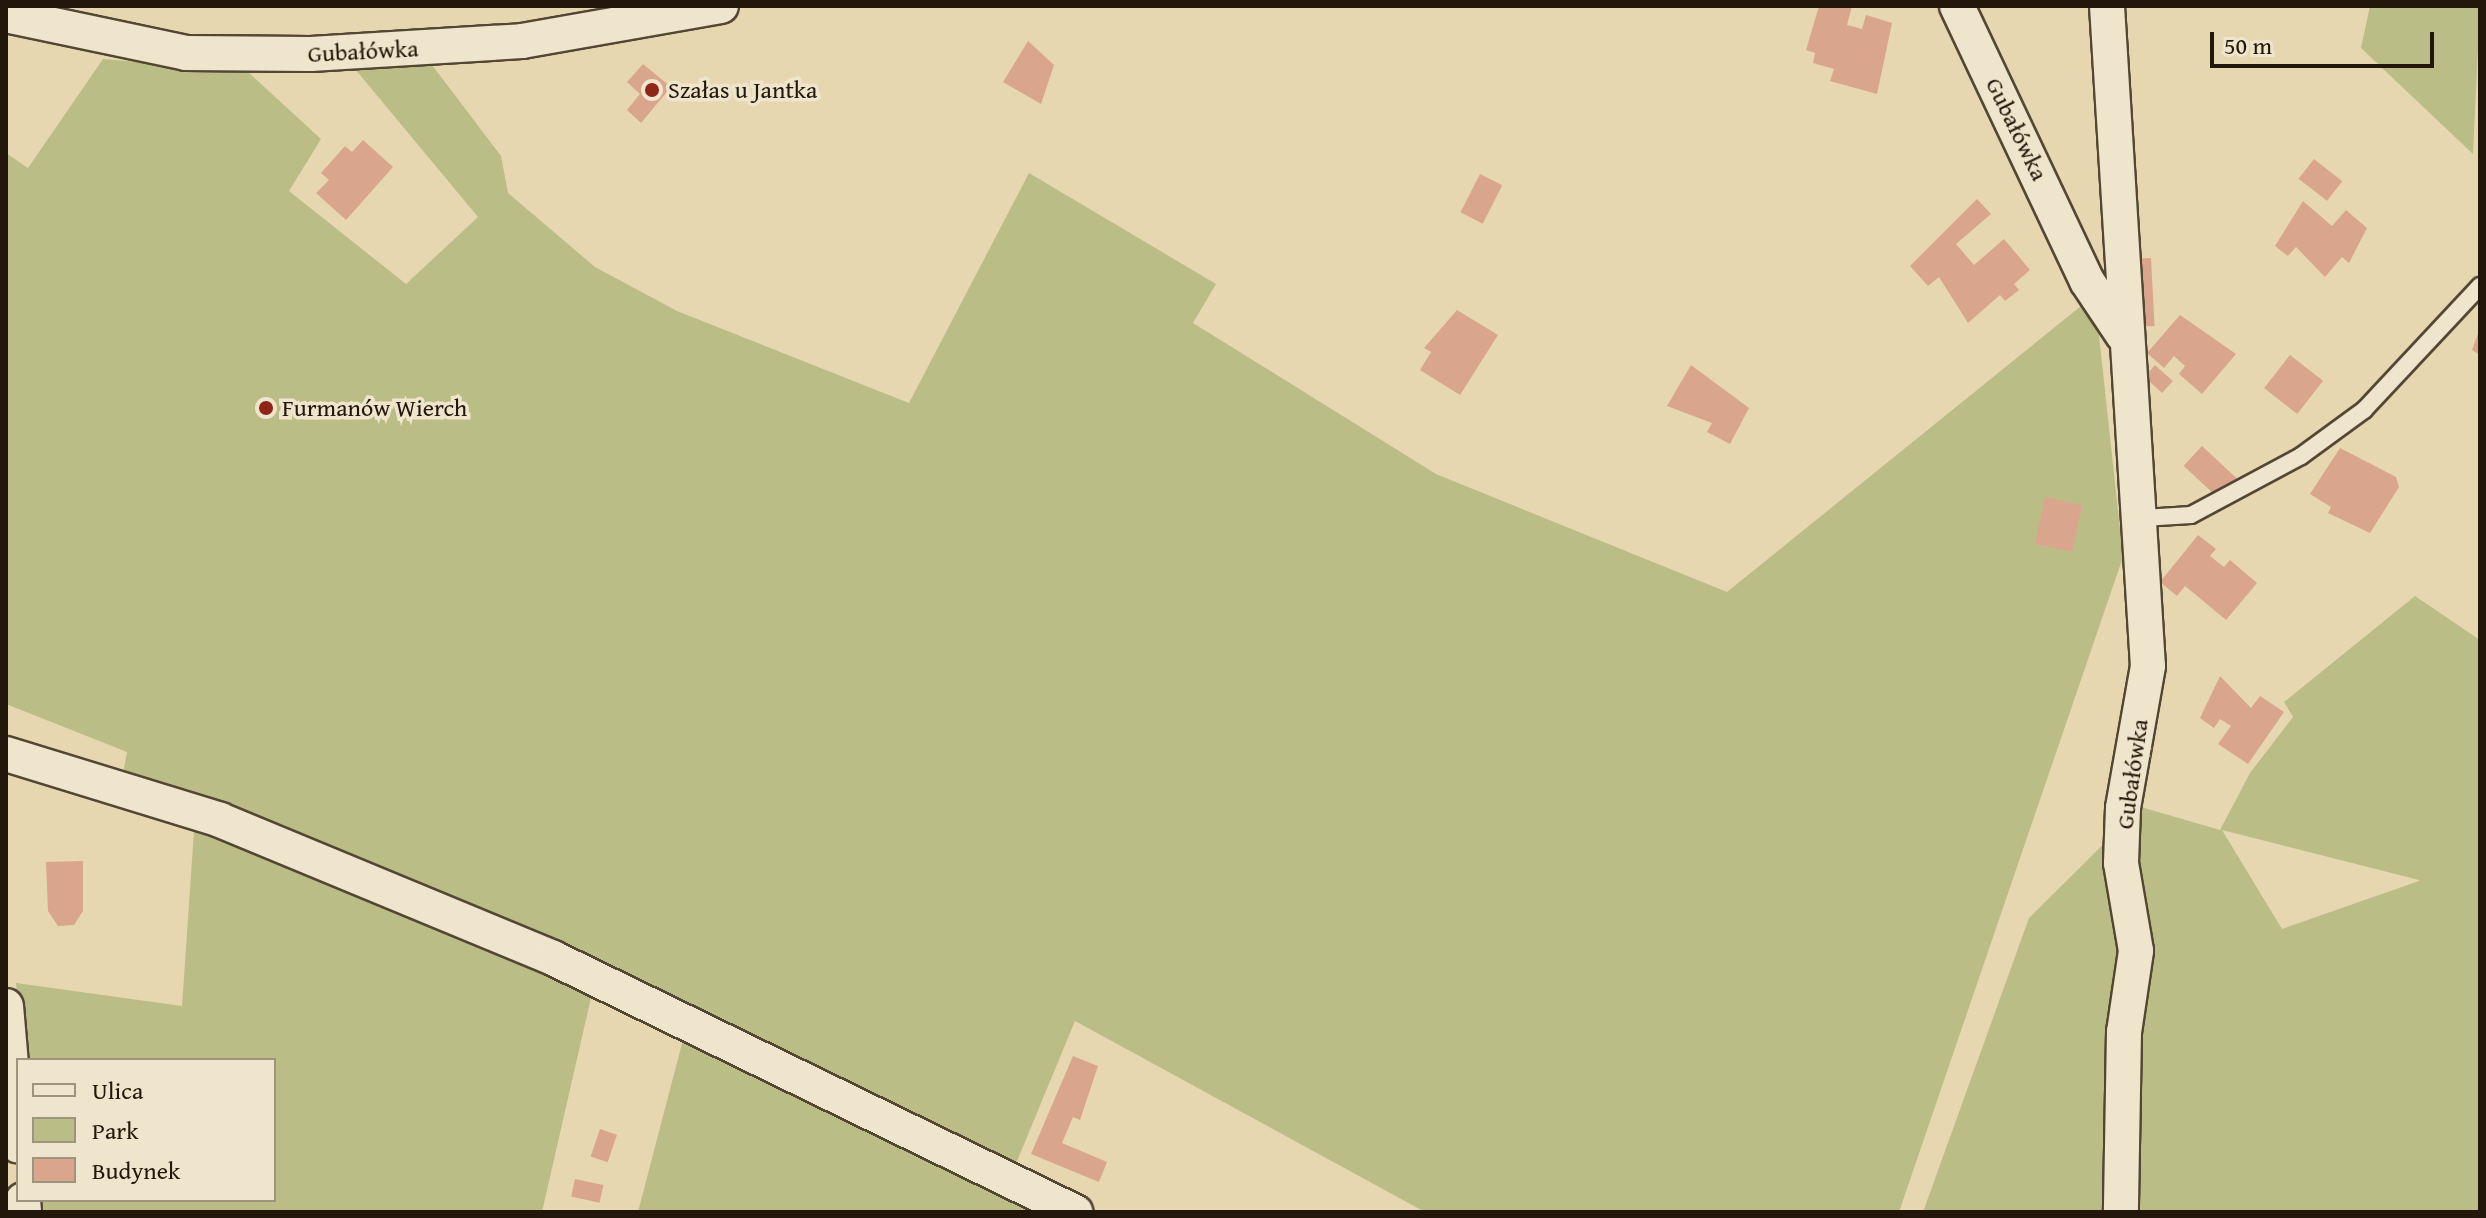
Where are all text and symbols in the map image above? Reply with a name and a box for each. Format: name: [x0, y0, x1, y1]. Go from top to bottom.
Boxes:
scale bar: [2214, 16, 2438, 66]
text: 50 m: [2224, 28, 2272, 63]
street label: Gubałówka: [307, 34, 419, 68]
street label: Gubałówka: [1980, 73, 2054, 185]
place label: Szałas u Jantka: [668, 76, 817, 104]
marker: Szałas u Jantka: [643, 81, 661, 99]
place label: Furmanów Wierch: [282, 394, 467, 422]
marker: Furmanów Wierch: [257, 399, 275, 417]
street label: Gubałówka: [2110, 717, 2154, 831]
legend: [16, 1058, 276, 1202]
text: Ulica: [92, 1073, 143, 1108]
text: Park: [92, 1113, 138, 1148]
text: Budynek: [92, 1153, 180, 1188]

